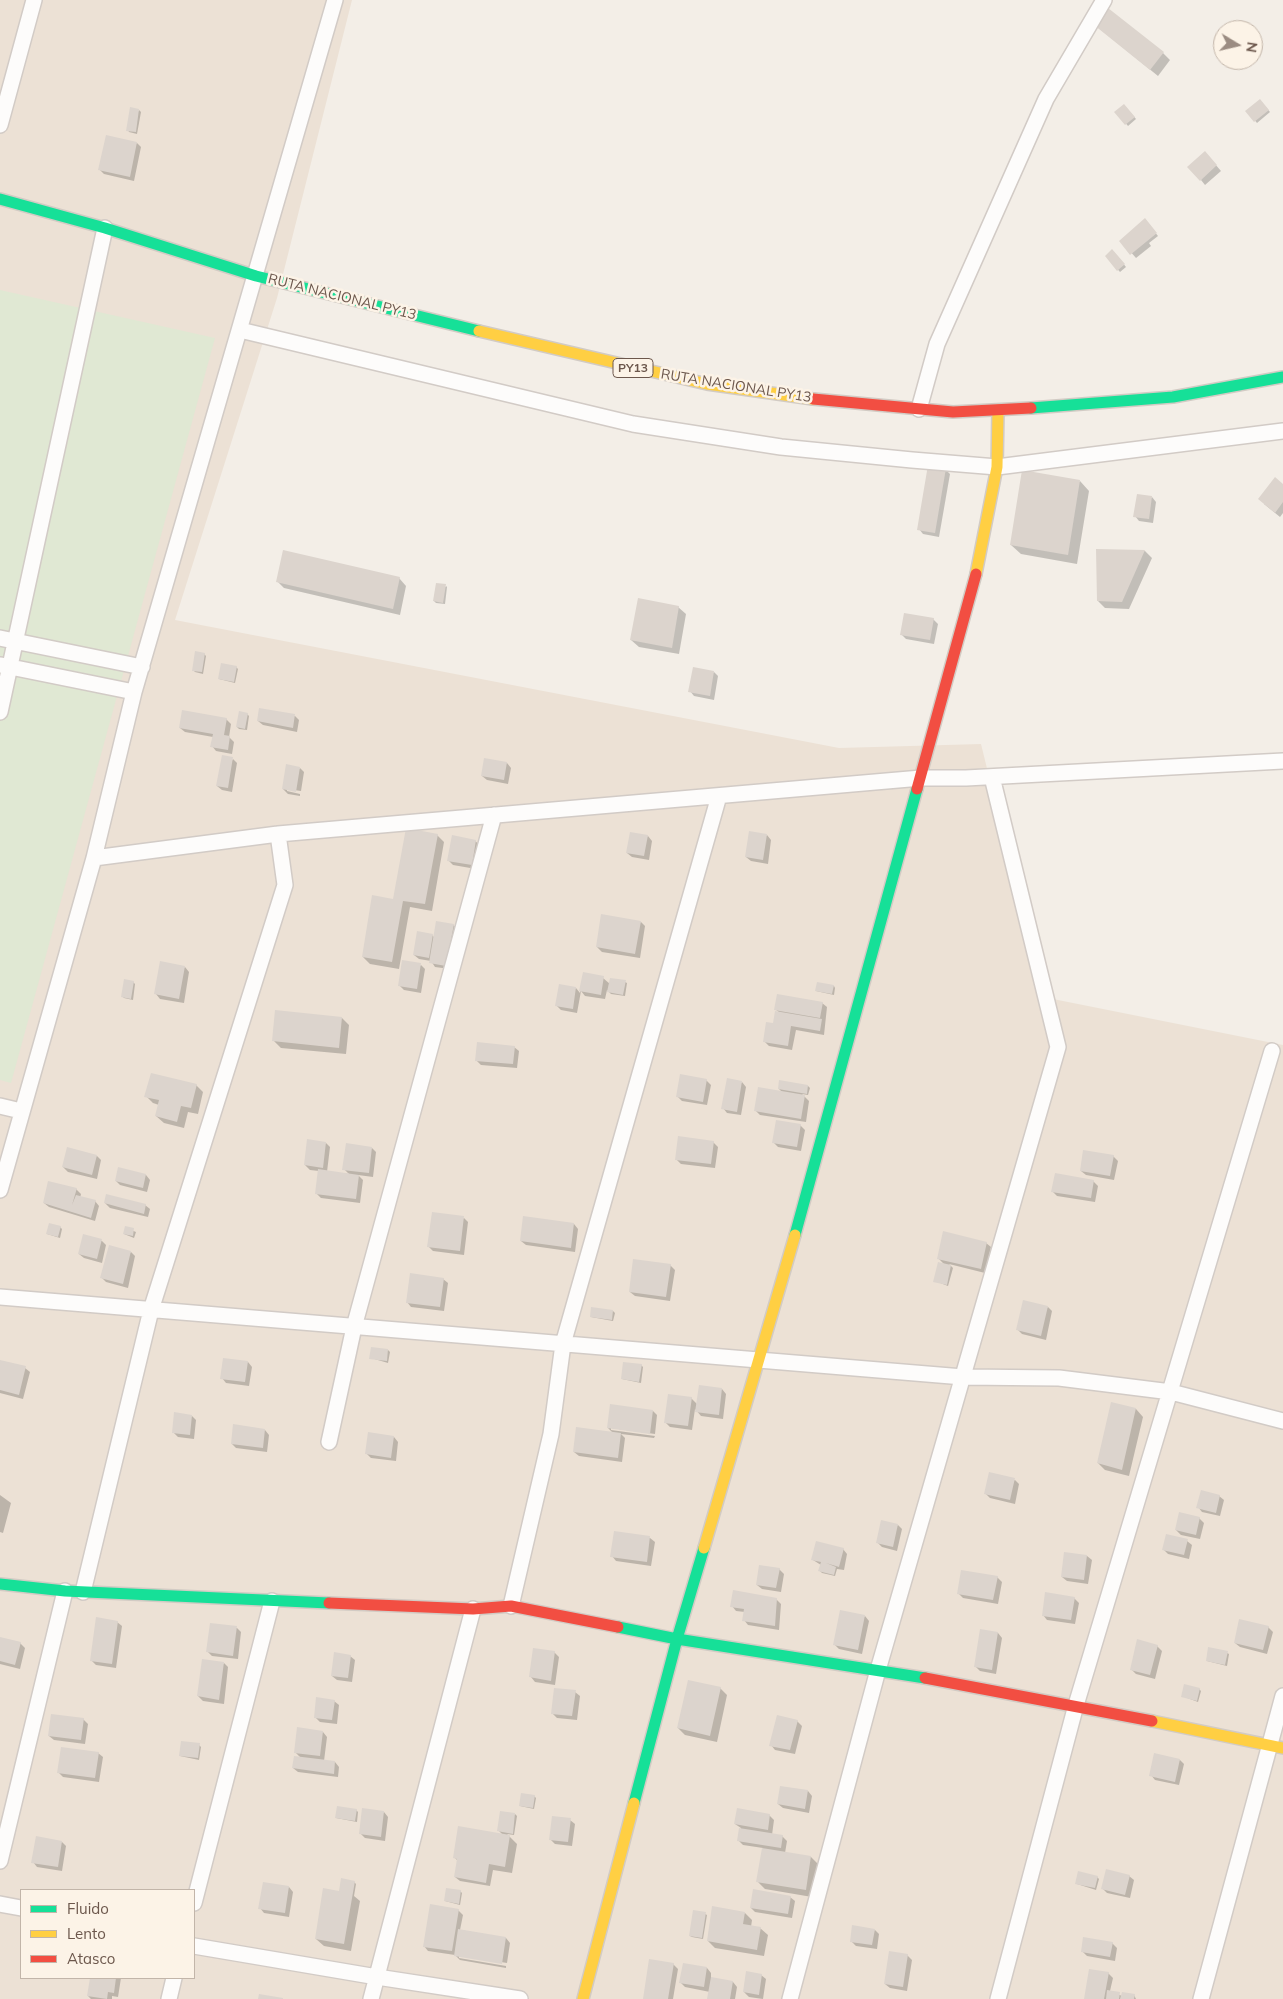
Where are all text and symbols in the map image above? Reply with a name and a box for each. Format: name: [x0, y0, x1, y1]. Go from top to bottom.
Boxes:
north arrow: [1213, 20, 1263, 70]
text: N: [1242, 41, 1262, 54]
street label: RUTA NACIONAL PY13: [266, 270, 418, 324]
road number: PY13: [613, 358, 653, 378]
street label: RUTA NACIONAL PY13: [660, 366, 812, 406]
legend: [20, 1889, 195, 1979]
text: Fluido: [67, 1899, 109, 1918]
text: Lento: [67, 1924, 106, 1943]
text: Atasco: [67, 1949, 115, 1968]

